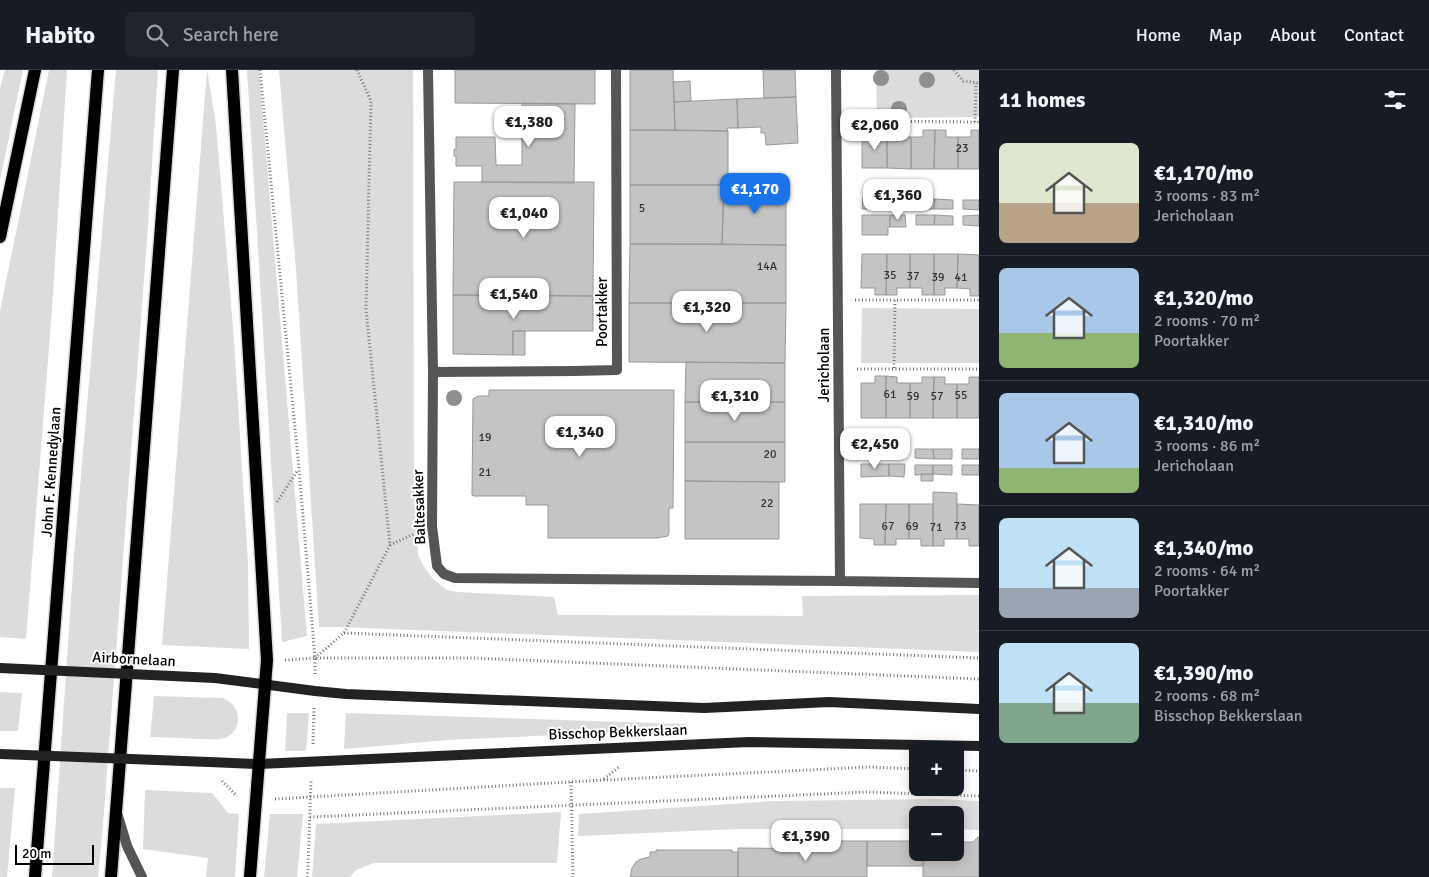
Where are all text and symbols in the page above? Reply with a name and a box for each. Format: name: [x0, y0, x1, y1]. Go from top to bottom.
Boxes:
search box: [125, 12, 475, 57]
text: Habito: [25, 20, 95, 50]
icon: search: [143, 21, 171, 49]
text: Search here: [183, 23, 279, 47]
text: Home: [1136, 24, 1181, 46]
text: Map: [1209, 24, 1242, 46]
text: About: [1270, 24, 1316, 46]
text: Contact: [1344, 24, 1404, 46]
icon: filters: [1381, 86, 1409, 114]
text: 11 homes: [999, 87, 1085, 113]
pin: €1,380: [488, 106, 570, 148]
pin: €2,060: [834, 108, 916, 151]
text: €1,380: [505, 112, 553, 132]
text: €2,060: [851, 115, 899, 135]
house number: 23: [956, 141, 968, 156]
text: €1,170/mo: [1154, 160, 1253, 186]
icon: home: [1039, 163, 1099, 223]
pin: €1,170: [714, 172, 796, 215]
pin: €1,360: [857, 178, 939, 221]
text: €1,170: [731, 179, 779, 199]
text: €1,360: [874, 185, 922, 205]
text: 3 rooms · 83 m²: [1154, 186, 1260, 206]
pin: €1,040: [483, 196, 565, 239]
house number: 5: [639, 201, 645, 216]
text: €1,040: [500, 203, 548, 223]
text: Jericholaan: [1154, 206, 1234, 226]
house number: 14A: [757, 259, 778, 274]
house number: 35: [884, 268, 896, 283]
house number: 37: [907, 269, 919, 284]
house number: 39: [932, 270, 944, 285]
house number: 41: [955, 270, 967, 285]
street label: Poortakker: [593, 276, 611, 347]
pin: €1,540: [473, 278, 555, 320]
text: €1,540: [490, 284, 538, 304]
text: €1,320/mo: [1154, 285, 1253, 311]
icon: home: [1039, 288, 1099, 348]
pin: €1,320: [666, 290, 748, 333]
text: €1,320: [683, 297, 731, 317]
text: 2 rooms · 70 m²: [1154, 311, 1260, 331]
street label: Jericholaan: [815, 328, 833, 402]
text: Poortakker: [1154, 331, 1229, 351]
pin: €1,310: [694, 380, 776, 422]
text: €1,310: [711, 386, 759, 406]
house number: 61: [884, 387, 896, 402]
house number: 55: [955, 388, 967, 403]
house number: 59: [907, 389, 919, 404]
house number: 57: [931, 389, 943, 404]
street label: John F. Kennedylaan: [37, 406, 65, 538]
text: €1,310/mo: [1154, 410, 1253, 436]
icon: home: [1039, 413, 1099, 473]
pin: €1,340: [539, 416, 621, 458]
text: €1,340: [556, 422, 604, 442]
pin: €2,450: [834, 428, 916, 470]
house number: 19: [479, 430, 491, 445]
text: €2,450: [851, 434, 899, 454]
text: 3 rooms · 86 m²: [1154, 436, 1260, 456]
house number: 20: [764, 447, 776, 462]
text: Jericholaan: [1154, 456, 1234, 476]
house number: 21: [479, 465, 491, 480]
street label: Baltesakker: [409, 469, 429, 545]
house number: 22: [761, 496, 773, 511]
house number: 67: [882, 519, 894, 534]
house number: 69: [906, 519, 918, 534]
house number: 73: [954, 519, 966, 534]
house number: 71: [930, 520, 942, 535]
text: €1,340/mo: [1154, 535, 1253, 561]
icon: home: [1039, 538, 1099, 598]
text: 2 rooms · 64 m²: [1154, 561, 1260, 581]
text: Poortakker: [1154, 581, 1229, 601]
street label: Airbornelaan: [92, 648, 176, 670]
text: €1,390/mo: [1154, 660, 1253, 686]
icon: home: [1039, 663, 1099, 723]
text: 2 rooms · 68 m²: [1154, 686, 1260, 706]
text: Bisschop Bekkerslaan: [1154, 706, 1303, 726]
street label: Bisschop Bekkerslaan: [548, 721, 688, 743]
map controls: [909, 741, 964, 861]
button: +: [909, 741, 964, 796]
button: −: [909, 806, 964, 861]
pin: €1,390: [765, 820, 847, 862]
text: €1,390: [782, 826, 830, 846]
scale bar: [15, 842, 94, 865]
text: 20 m: [22, 845, 51, 862]

